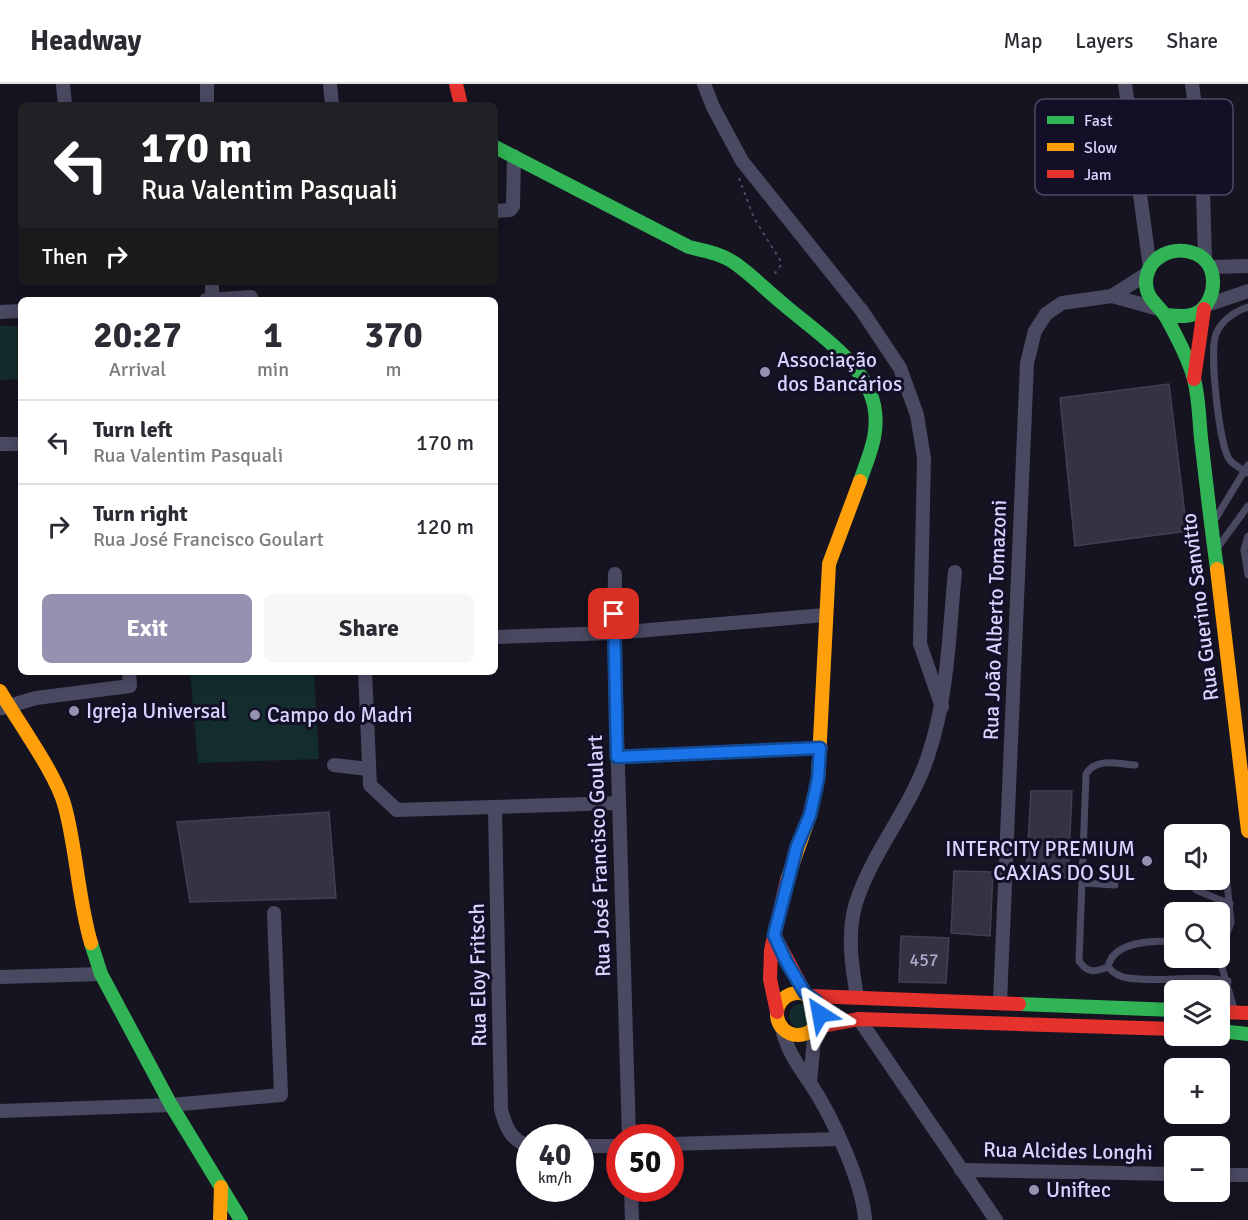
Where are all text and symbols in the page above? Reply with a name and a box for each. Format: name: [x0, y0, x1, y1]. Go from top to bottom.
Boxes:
text: Headway: [30, 24, 141, 58]
text: Map: [1004, 28, 1042, 54]
text: Layers: [1075, 28, 1133, 54]
text: Share: [1166, 28, 1218, 54]
legend: [1035, 99, 1233, 195]
text: Fast: [1084, 111, 1113, 131]
text: 170 m: [141, 123, 252, 174]
icon: left: [42, 126, 120, 204]
text: Slow: [1084, 138, 1118, 158]
text: Jam: [1084, 165, 1112, 185]
text: Rua Valentim Pasquali: [141, 174, 398, 207]
icon: right: [100, 240, 133, 273]
text: Then: [42, 243, 88, 270]
text: 20:27: [93, 313, 182, 358]
text: 1: [263, 313, 283, 358]
text: 370: [364, 313, 423, 358]
place label: Associação dos Bancários: [777, 347, 902, 397]
text: Arrival: [109, 357, 166, 382]
text: min: [257, 357, 289, 382]
text: m: [386, 357, 402, 382]
marker: Associação dos Bancários: [758, 365, 772, 379]
text: Turn left: [93, 416, 173, 443]
icon: left: [42, 426, 75, 459]
text: 170 m: [416, 429, 474, 456]
text: Rua Valentim Pasquali: [93, 443, 283, 468]
street label: Rua João Alberto Tomazoni: [978, 499, 1012, 741]
text: Turn right: [93, 500, 188, 527]
icon: right: [42, 510, 75, 543]
street label: Rua Guerino Sanvitto: [1176, 512, 1224, 702]
text: 120 m: [416, 513, 474, 540]
text: Rua José Francisco Goulart: [93, 527, 324, 552]
pin: [588, 588, 639, 639]
button: Exit: [42, 594, 252, 663]
button: Share: [264, 594, 474, 663]
icon: arrive: [597, 597, 630, 630]
place label: Igreja Universal: [86, 698, 227, 724]
place label: Campo do Madri: [267, 702, 413, 728]
marker: Igreja Universal: [67, 704, 81, 718]
marker: Campo do Madri: [248, 708, 262, 722]
street label: Rua José Francisco Goulart: [582, 734, 616, 978]
map controls: [1164, 824, 1230, 1202]
button: sound: [1164, 824, 1230, 890]
place label: INTERCITY PREMIUM CAXIAS DO SUL: [945, 836, 1135, 886]
marker: INTERCITY PREMIUM CAXIAS DO SUL: [1140, 854, 1154, 868]
button: search: [1164, 902, 1230, 968]
street label: Rua Eloy Fritsch: [464, 903, 492, 1047]
house number: 457: [909, 949, 939, 971]
button: layers: [1164, 980, 1230, 1046]
position arrow: [788, 982, 852, 1046]
button: +: [1164, 1058, 1230, 1124]
speed limit sign: 50: [606, 1124, 684, 1202]
button: −: [1164, 1136, 1230, 1202]
text: 40: [539, 1137, 571, 1174]
street label: Rua Alcides Longhi: [983, 1137, 1153, 1165]
text: km/h: [538, 1169, 572, 1187]
place label: Uniftec: [1046, 1177, 1111, 1203]
marker: Uniftec: [1027, 1183, 1041, 1197]

